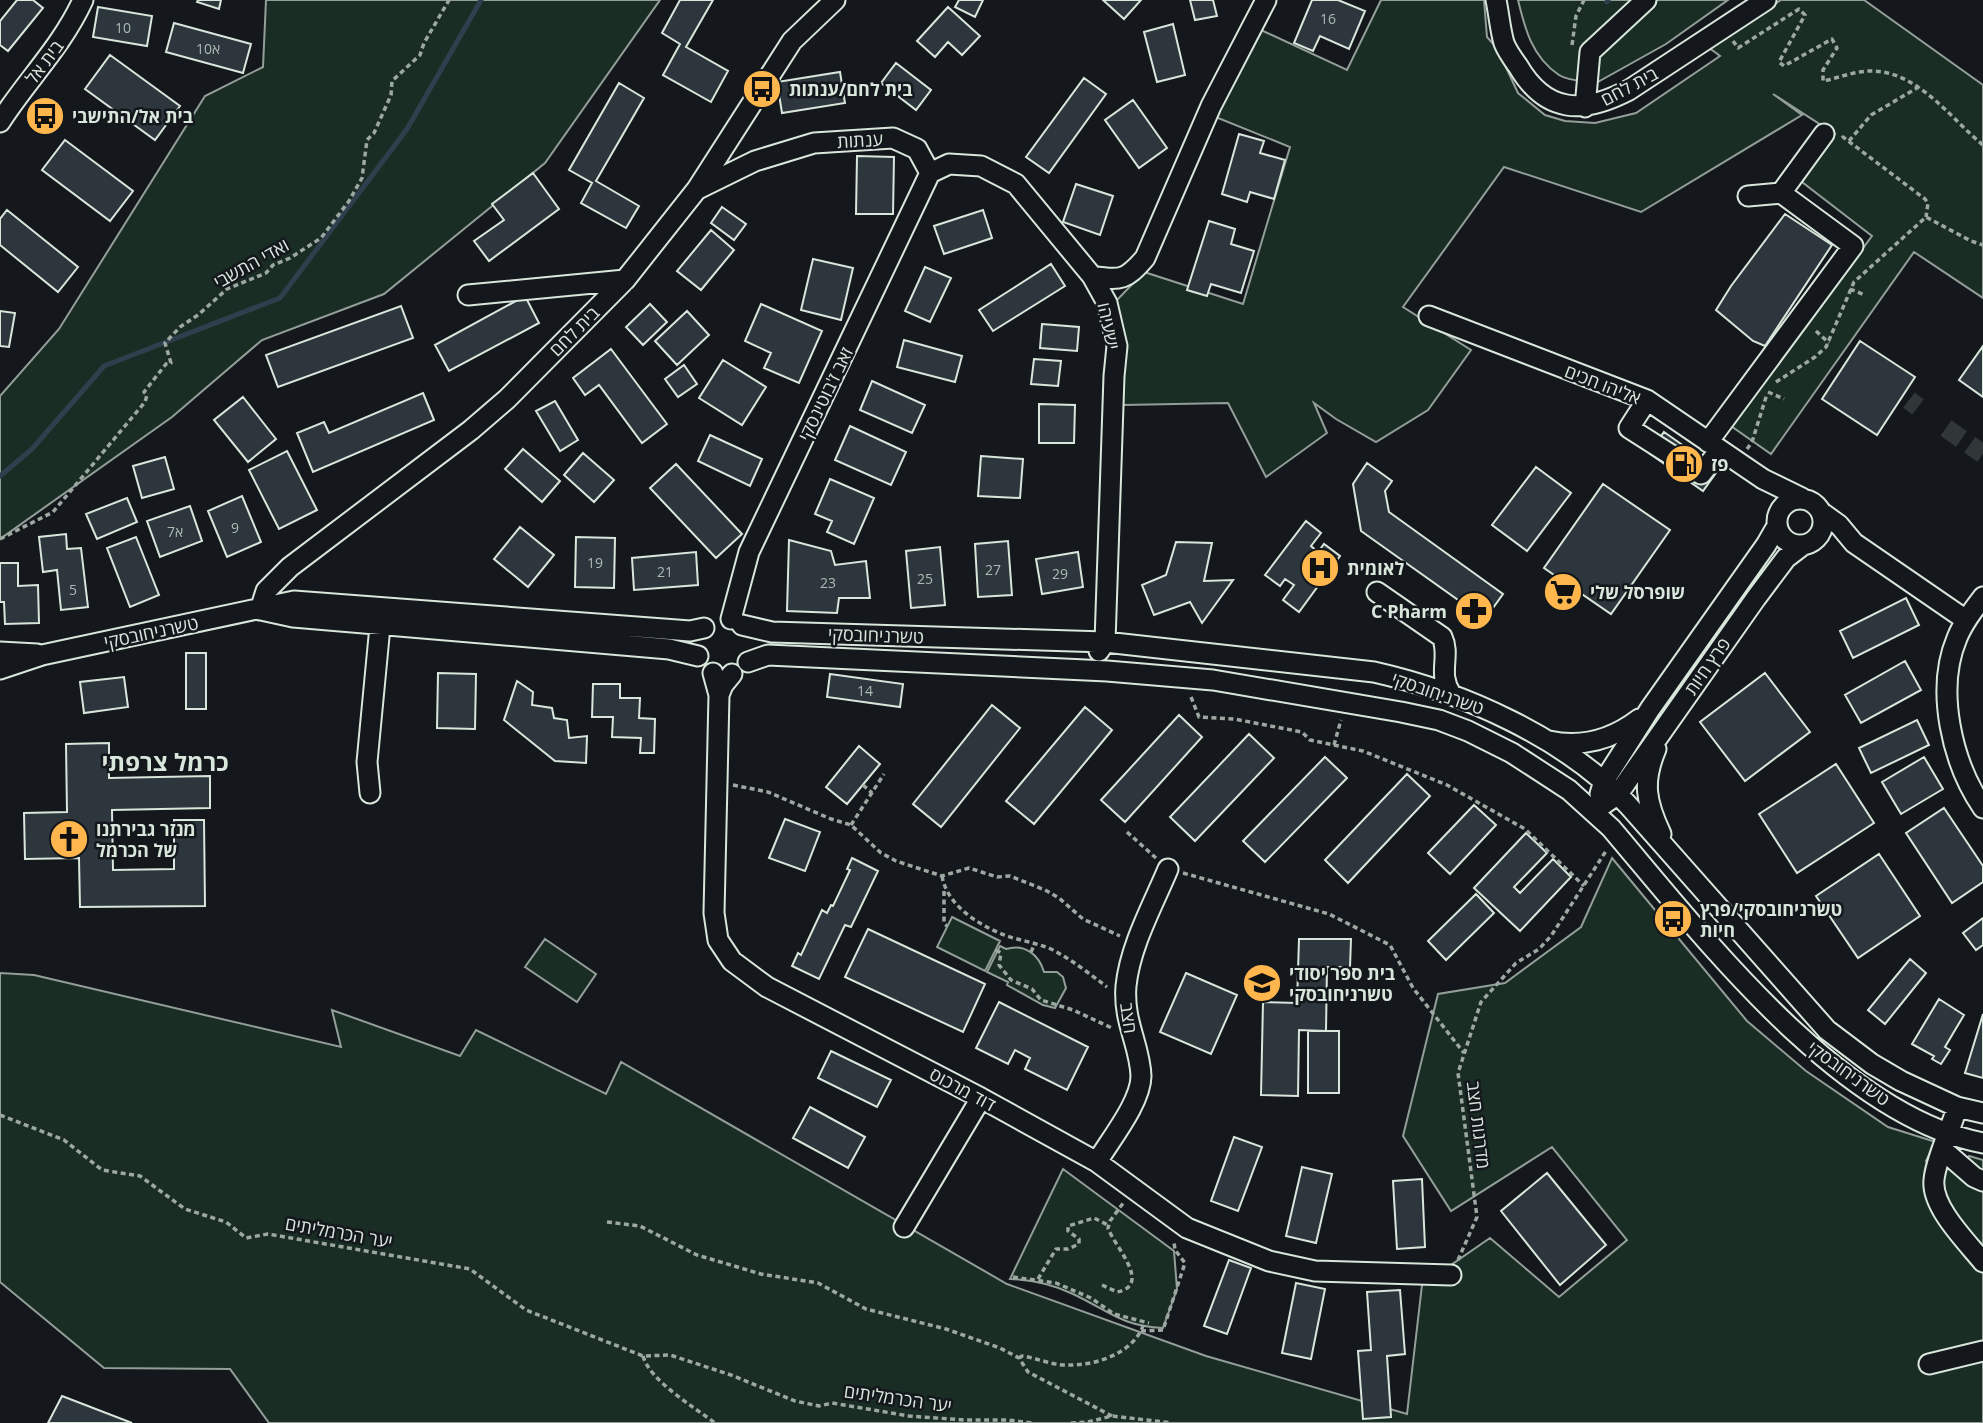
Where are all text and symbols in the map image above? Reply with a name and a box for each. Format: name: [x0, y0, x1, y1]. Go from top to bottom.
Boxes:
house number: 16: [1320, 9, 1336, 28]
house number: 10: [115, 18, 131, 37]
street label: בית אל: [20, 35, 69, 89]
house number: 10א: [196, 39, 220, 58]
street label: בית לחם: [1596, 61, 1662, 111]
bus stop icon: בית לחם/ענתות: [741, 68, 783, 110]
place label: בית לחם/ענתות: [789, 77, 913, 101]
bus stop icon: בית אל/התישבי: [24, 95, 66, 137]
place label: בית אל/התישבי: [72, 104, 193, 128]
street label: ענתות: [837, 127, 884, 153]
street label: ואדי התשבי: [209, 233, 293, 293]
street label: בית לחם: [544, 300, 605, 361]
street label: ישעיהו: [1092, 300, 1126, 352]
street label: זאב ז'בוטינסקי: [792, 343, 858, 445]
street label: אליהו חכים: [1561, 359, 1645, 409]
fuel station icon: פז: [1663, 443, 1705, 485]
place label: פז: [1711, 452, 1728, 476]
house number: 9: [231, 518, 239, 537]
house number: 7א: [167, 522, 183, 541]
hospital icon: לאומית: [1299, 547, 1341, 589]
house number: 19: [587, 553, 603, 572]
place label: לאומית: [1347, 556, 1404, 580]
house number: 27: [985, 560, 1001, 579]
house number: 21: [657, 562, 673, 581]
house number: 29: [1052, 564, 1068, 583]
house number: 25: [917, 569, 933, 588]
supermarket icon: שופרסל שלי: [1542, 571, 1584, 613]
house number: 23: [820, 573, 836, 592]
house number: 5: [69, 580, 77, 599]
place label: שופרסל שלי: [1590, 580, 1685, 604]
pharmacy icon: C Pharm: [1453, 590, 1495, 632]
place label: C Pharm: [1371, 599, 1447, 623]
street label: טשרניחובסקי: [101, 610, 201, 654]
street label: טשרניחובסקי: [828, 621, 924, 649]
street label: פרץ חיות: [1679, 633, 1735, 699]
street label: טשרניחובסקי: [1389, 666, 1487, 720]
house number: 14: [857, 681, 873, 700]
district label: כרמל צרפתי: [101, 745, 229, 778]
place label: מנזר גבירתנו של הכרמל: [96, 817, 196, 862]
church icon: מנזר גבירתנו של הכרמל: [48, 818, 90, 860]
place label: טשרניחובסקי/פרץ חיות: [1700, 897, 1842, 942]
bus stop icon: טשרניחובסקי/פרץ חיות: [1652, 898, 1694, 940]
place label: בית ספר יסודי טשרניחובסקי: [1289, 961, 1395, 1006]
school or university icon: בית ספר יסודי טשרניחובסקי: [1241, 962, 1283, 1004]
street label: חצב: [1115, 1001, 1143, 1035]
street label: טשרניחובסקי: [1803, 1035, 1895, 1111]
street label: דוד מרכוס: [926, 1062, 1000, 1116]
street label: מדרגות חצב: [1462, 1080, 1496, 1170]
street label: יער הכרמליתים: [283, 1211, 395, 1253]
street label: יער הכרמליתים: [842, 1379, 954, 1417]

